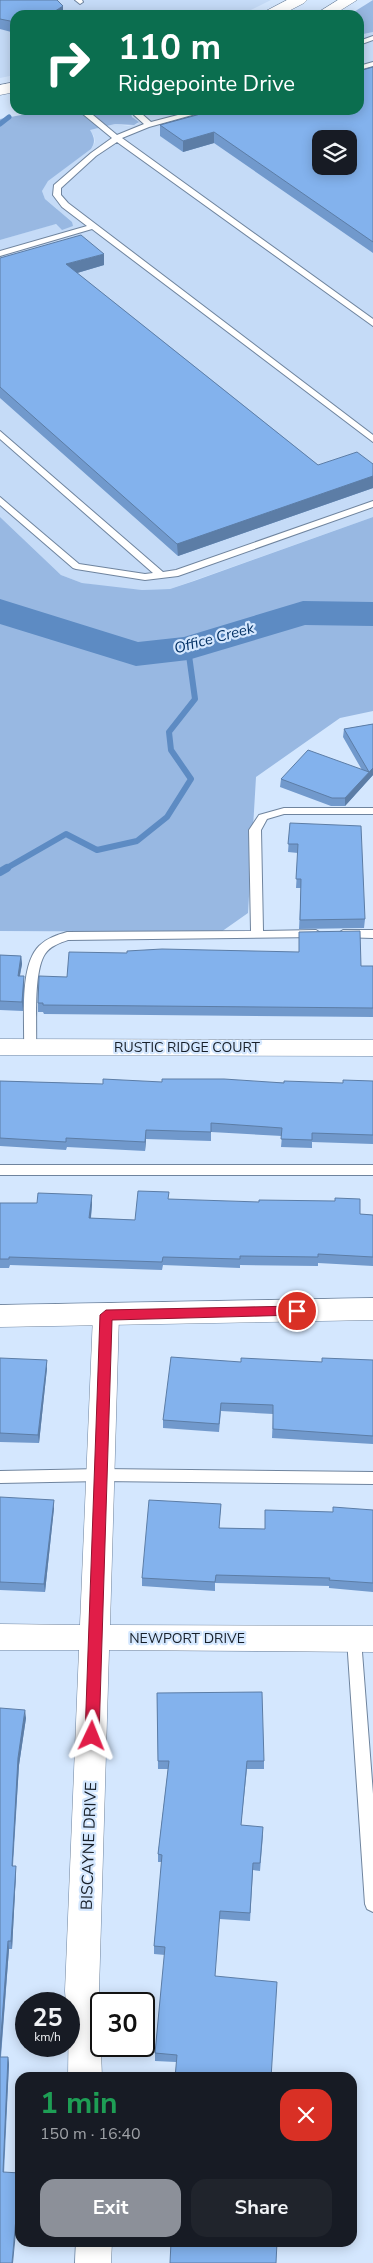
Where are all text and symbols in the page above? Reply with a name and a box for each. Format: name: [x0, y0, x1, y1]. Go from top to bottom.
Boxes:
text: 110 m: [118, 24, 221, 71]
icon: right: [35, 30, 100, 95]
text: Ridgepointe Drive: [118, 69, 295, 99]
map controls: [312, 130, 357, 175]
button: layers: [312, 130, 357, 175]
water label: Office Creek: [172, 618, 257, 658]
street label: RUSTIC RIDGE COURT: [114, 1038, 260, 1057]
pin: [276, 1290, 318, 1332]
icon: arrive: [283, 1297, 311, 1325]
street label: NEWPORT DRIVE: [129, 1629, 245, 1648]
position arrow: [65, 1709, 117, 1761]
street label: BISCAYNE DRIVE: [76, 1782, 102, 1910]
speed limit sign: 30: [90, 1992, 155, 2057]
text: 25: [32, 2001, 63, 2035]
text: km/h: [34, 2029, 61, 2045]
text: 1 min: [40, 2083, 118, 2124]
button: close: [280, 2089, 332, 2141]
text: 150 m · 16:40: [40, 2123, 141, 2145]
button: Exit: [40, 2179, 181, 2237]
button: Share: [191, 2179, 332, 2237]

